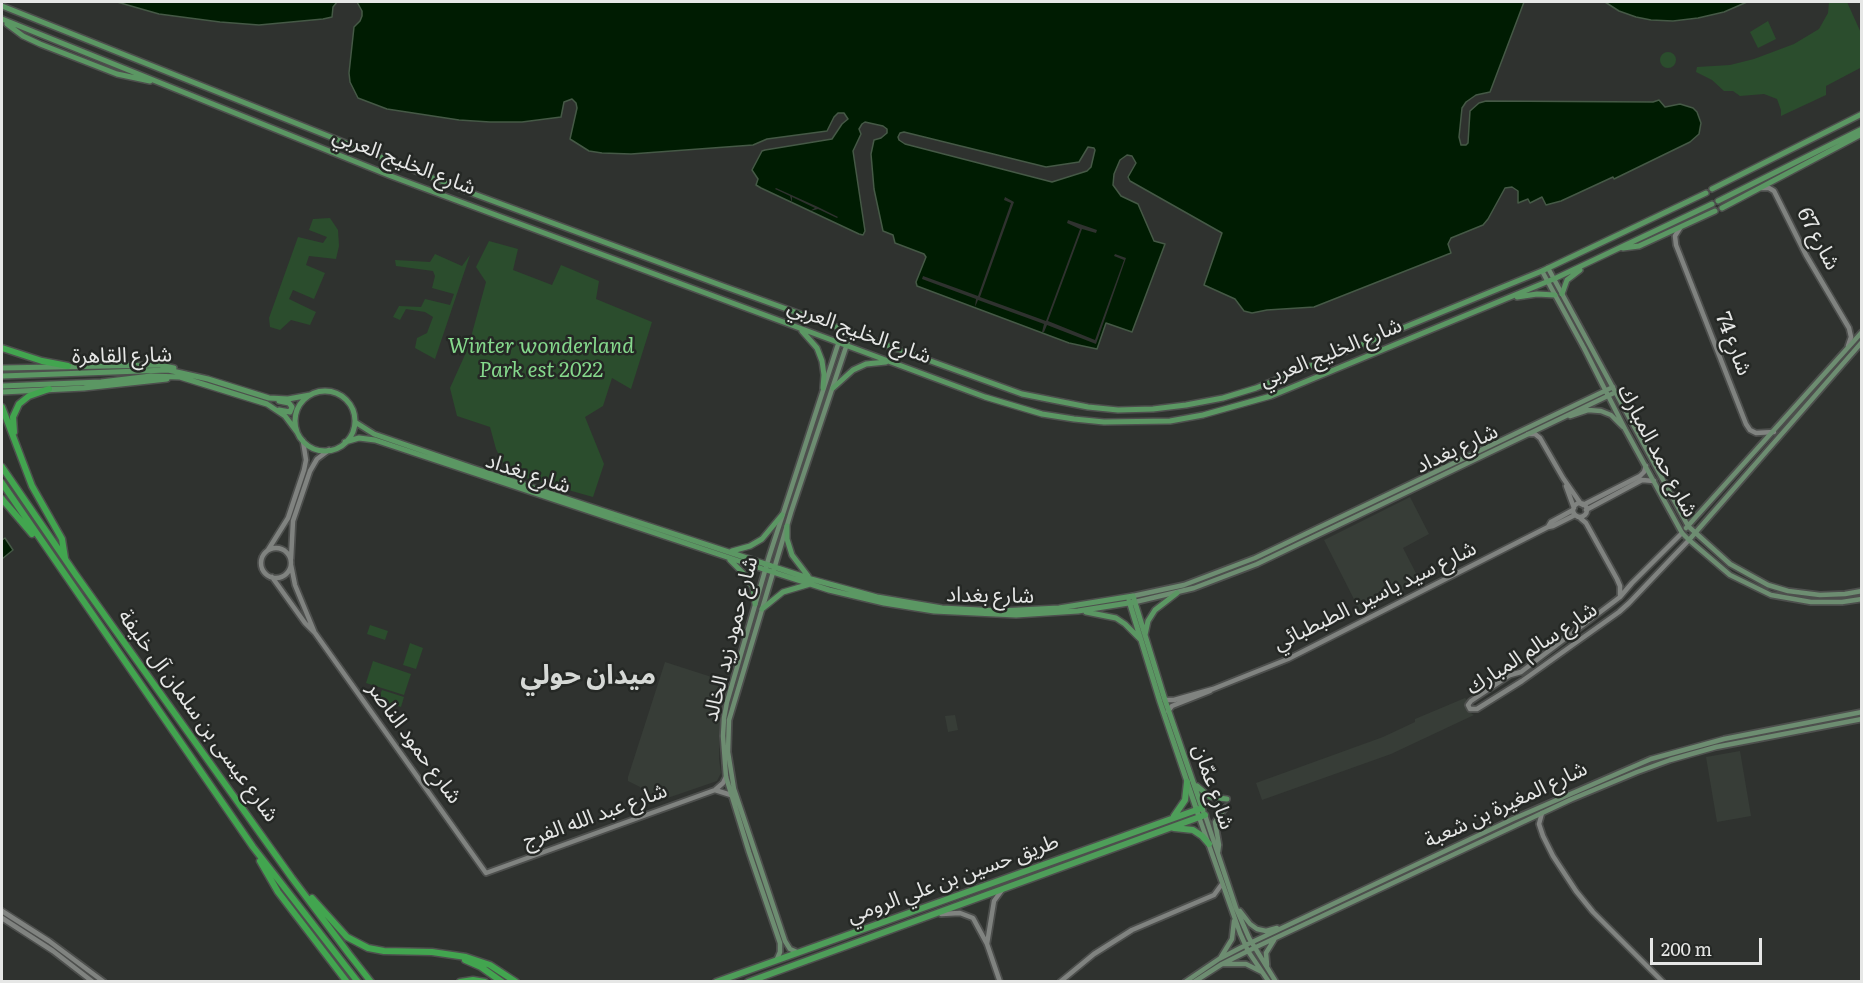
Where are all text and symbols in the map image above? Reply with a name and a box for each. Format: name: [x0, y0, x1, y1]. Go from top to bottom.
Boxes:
street label: شارع الخليج العربي: [329, 123, 479, 201]
street label: شارع 67: [1791, 203, 1845, 275]
street label: شارع الخليج العربي: [784, 294, 934, 370]
street label: شارع 74: [1709, 309, 1757, 379]
street label: شارع الخليج العربي: [1256, 313, 1406, 393]
park label: Winter wonderland Park est 2022: [448, 334, 634, 384]
street label: شارع القاهرة: [72, 343, 172, 369]
street label: شارع حمد المبارك: [1611, 380, 1703, 522]
street label: شارع بغداد: [1412, 419, 1502, 479]
street label: شارع بغداد: [482, 448, 574, 500]
street label: شارع سيد ياسين الطبطبائي: [1269, 536, 1481, 656]
street label: شارع حمود زيد الخالد: [698, 554, 764, 724]
street label: شارع بغداد: [946, 583, 1034, 609]
street label: شارع سالم المبارك: [1462, 597, 1602, 701]
street label: شارع عيسى بن سلمان آل خليفة: [112, 605, 284, 827]
district label: ميدان حولي: [520, 660, 656, 692]
street label: شارع حمود الناصر: [361, 677, 467, 809]
street label: شارع عمّان: [1187, 741, 1239, 833]
street label: شارع المغيرة بن شعبة: [1421, 756, 1591, 854]
street label: شارع عبد الله الفرج: [519, 778, 671, 854]
street label: طريق حسين بن علي الرومي: [844, 829, 1062, 929]
scale bar: [1653, 926, 1766, 964]
text: 200 m: [1661, 935, 1712, 962]

